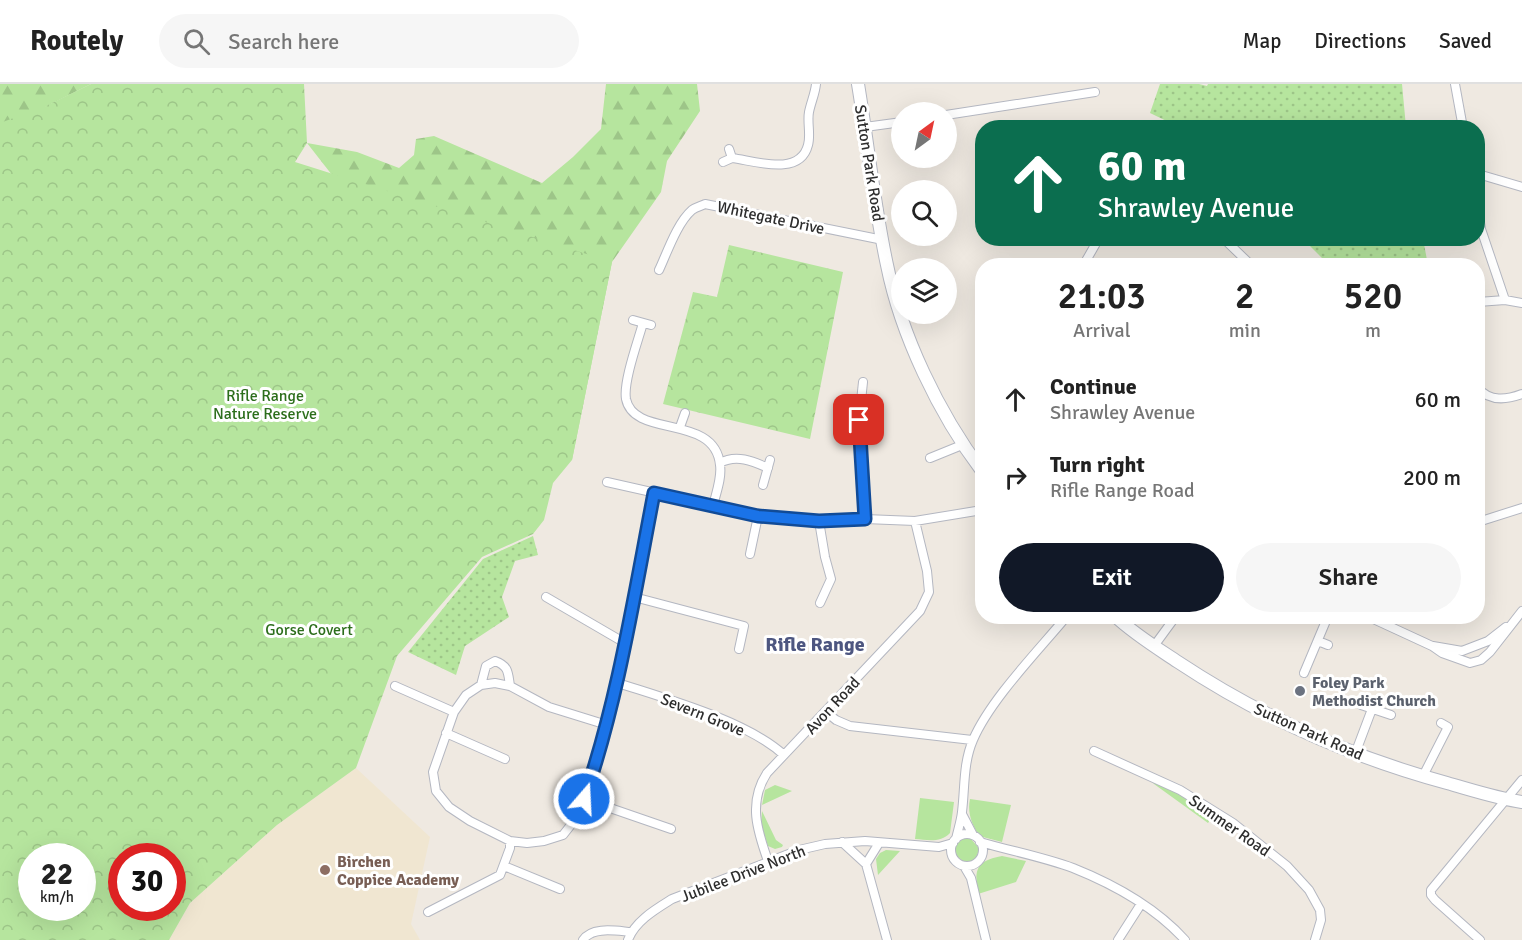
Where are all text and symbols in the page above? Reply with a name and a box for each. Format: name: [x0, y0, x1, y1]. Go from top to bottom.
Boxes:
search box: [159, 14, 579, 68]
text: Routely: [30, 24, 123, 58]
icon: search: [180, 25, 213, 58]
text: Search here: [228, 28, 339, 55]
text: Map: [1243, 28, 1281, 54]
text: Directions: [1314, 28, 1406, 54]
text: Saved: [1439, 28, 1492, 54]
north arrow: [891, 102, 957, 168]
map controls: [891, 102, 957, 324]
street label: Sutton Park Road: [850, 103, 888, 223]
text: 60 m: [1098, 141, 1187, 192]
icon: ahead: [999, 144, 1077, 222]
button: search: [891, 180, 957, 246]
text: Shrawley Avenue: [1098, 192, 1294, 225]
street label: Whitegate Drive: [715, 197, 826, 239]
button: layers: [891, 258, 957, 324]
text: 21:03: [1058, 274, 1146, 319]
text: 2: [1235, 274, 1255, 319]
text: 520: [1344, 274, 1402, 319]
text: Arrival: [1073, 318, 1131, 343]
text: min: [1229, 318, 1261, 343]
text: m: [1365, 318, 1381, 343]
text: Continue: [1050, 373, 1137, 400]
icon: ahead: [999, 383, 1032, 416]
park label: Rifle Range Nature Reserve: [213, 386, 317, 424]
text: 60 m: [1415, 386, 1461, 413]
pin: [833, 394, 884, 445]
text: Shrawley Avenue: [1050, 400, 1195, 425]
icon: arrive: [842, 403, 875, 436]
text: Turn right: [1050, 451, 1145, 478]
icon: right: [999, 461, 1032, 494]
text: 200 m: [1403, 464, 1461, 491]
text: Rifle Range Road: [1050, 478, 1195, 503]
button: Exit: [999, 543, 1224, 612]
button: Share: [1236, 543, 1461, 612]
park label: Gorse Covert: [265, 620, 353, 640]
district label: Rifle Range: [765, 632, 865, 657]
street label: Avon Road: [801, 673, 864, 739]
place label: Foley Park Methodist Church: [1312, 673, 1436, 711]
marker: Foley Park Methodist Church: [1293, 684, 1307, 698]
street label: Severn Grove: [658, 689, 748, 741]
street label: Sutton Park Road: [1251, 699, 1366, 765]
position arrow: [552, 767, 616, 831]
street label: Summer Road: [1185, 790, 1274, 861]
street label: Jubilee Drive North: [678, 841, 808, 907]
speed limit sign: 30: [108, 843, 186, 921]
place label: Birchen Coppice Academy: [337, 852, 459, 890]
text: 22: [41, 856, 73, 893]
marker: Birchen Coppice Academy: [318, 863, 332, 877]
text: km/h: [40, 888, 74, 906]

